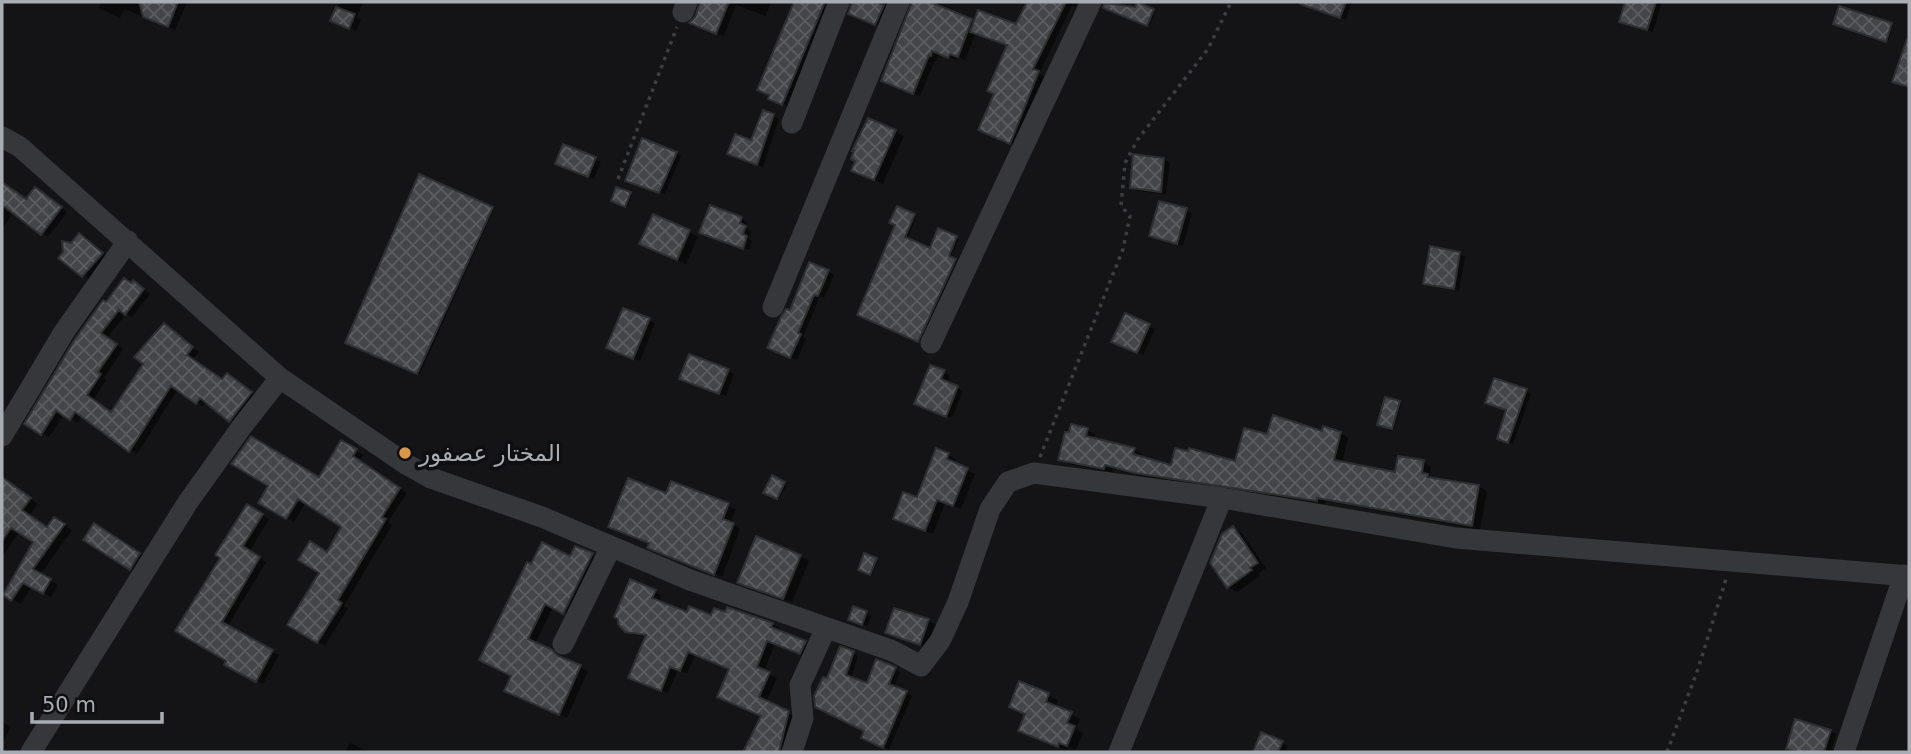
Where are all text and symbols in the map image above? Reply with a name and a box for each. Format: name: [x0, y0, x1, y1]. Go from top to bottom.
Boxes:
place label: المختار عصفور: [418, 440, 561, 467]
marker: المختار عصفور: [397, 445, 413, 461]
scale bar: [32, 680, 161, 724]
text: 50 m: [42, 693, 96, 717]

